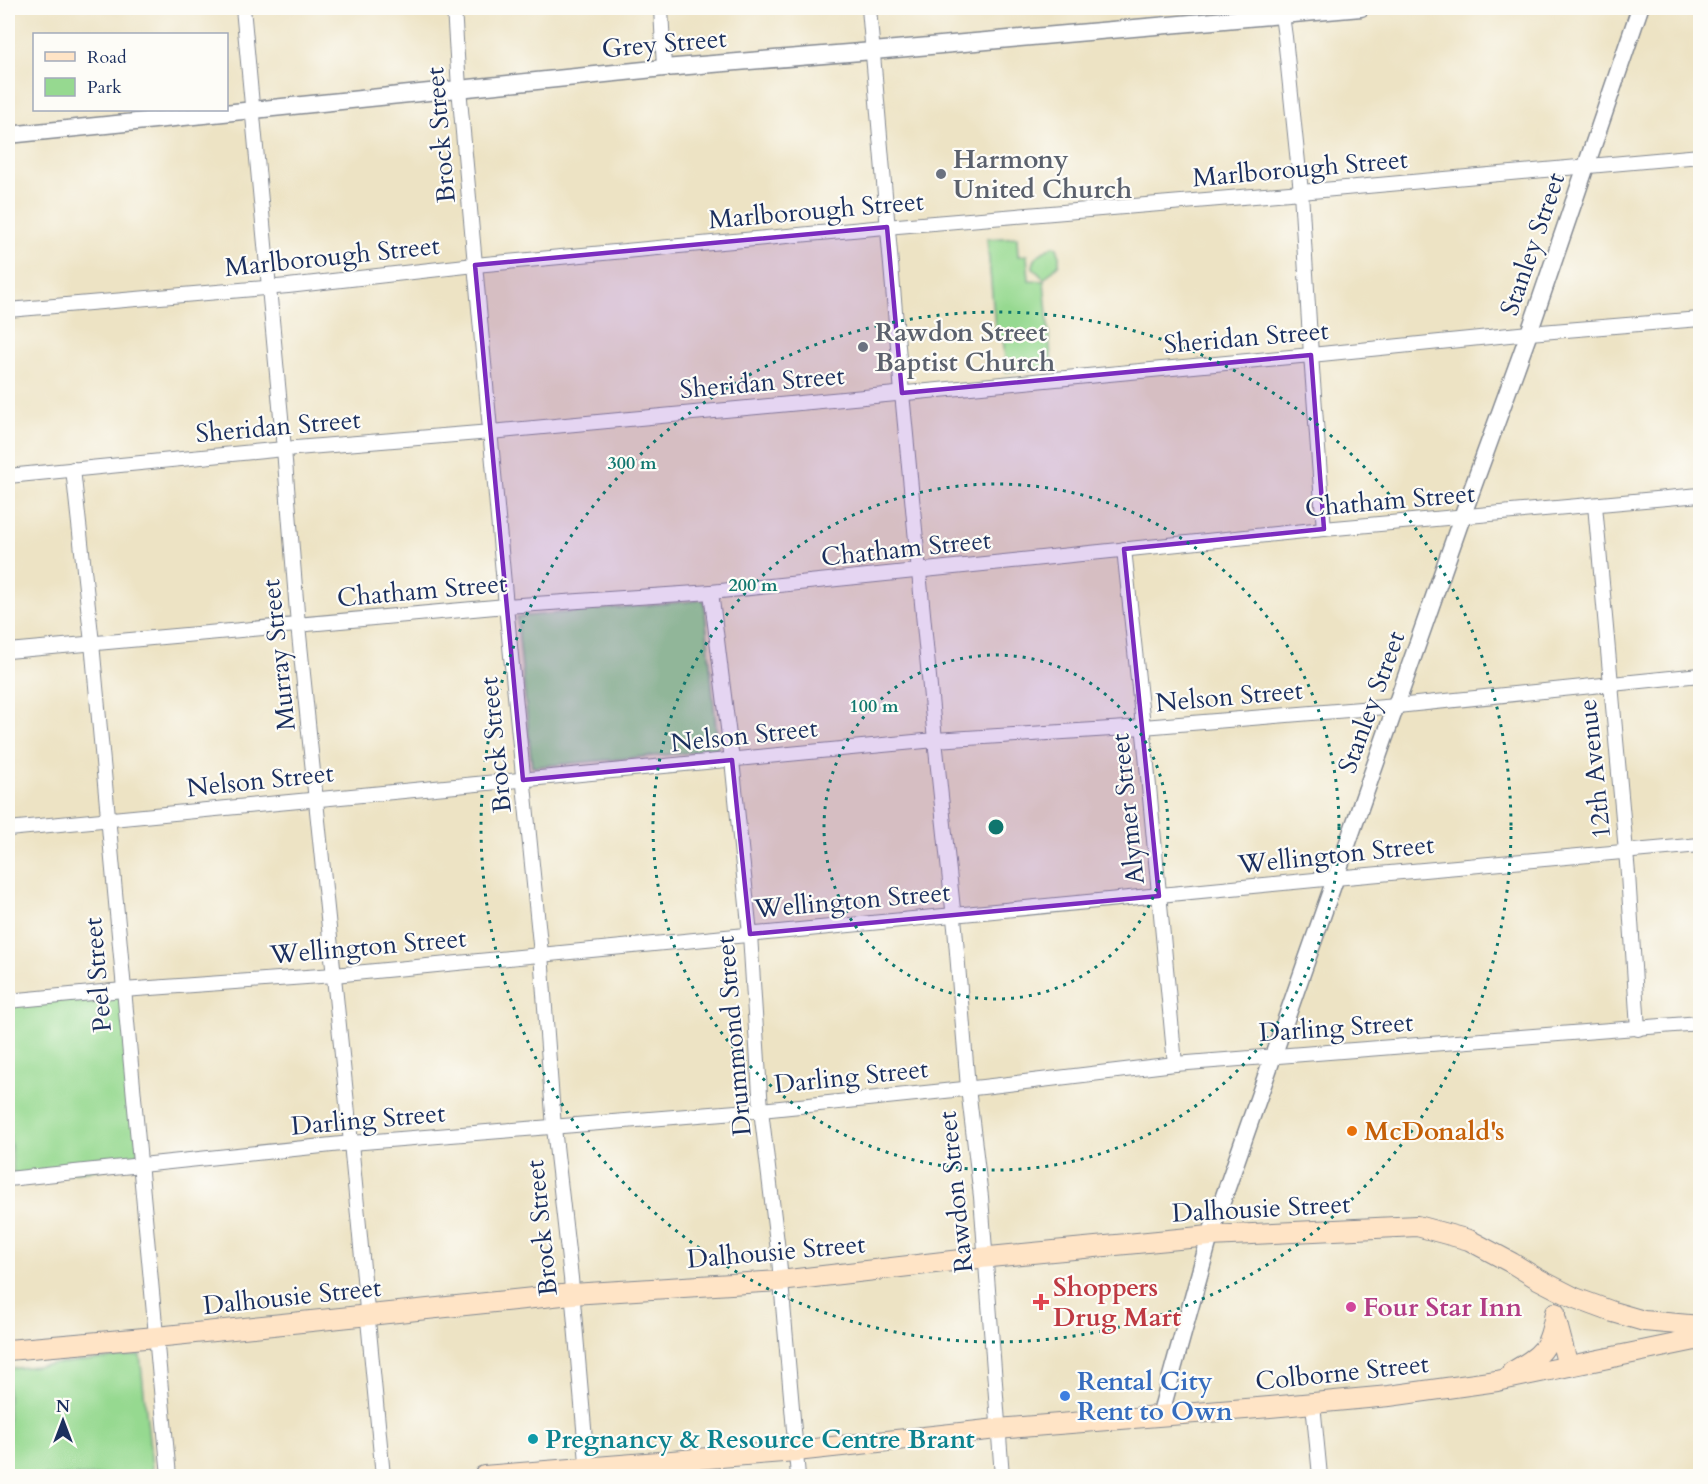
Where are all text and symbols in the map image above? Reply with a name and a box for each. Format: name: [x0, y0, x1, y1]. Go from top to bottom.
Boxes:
street label: Grey Street: [600, 21, 728, 66]
legend: [33, 33, 228, 111]
text: Road: [87, 45, 127, 70]
street label: Brock Street: [417, 65, 464, 204]
text: Park: [87, 75, 122, 100]
place label: Harmony United Church: [953, 142, 1132, 207]
street label: Marlborough Street: [1191, 142, 1409, 195]
marker: Harmony United Church: [934, 167, 948, 181]
street label: Stanley Street: [1492, 168, 1573, 320]
street label: Marlborough Street: [707, 184, 925, 237]
street label: Marlborough Street: [223, 228, 441, 285]
street label: Sheridan Street: [1162, 313, 1330, 362]
place label: Rawdon Street Baptist Church: [875, 315, 1055, 380]
marker: Rawdon Street Baptist Church: [856, 340, 870, 354]
street label: Sheridan Street: [678, 358, 846, 407]
street label: Sheridan Street: [194, 402, 362, 451]
text: 300 m: [607, 451, 657, 476]
street label: Chatham Street: [1304, 476, 1477, 525]
street label: Chatham Street: [819, 522, 993, 575]
street label: Chatham Street: [336, 566, 509, 615]
text: 200 m: [728, 573, 778, 598]
street label: Murray Street: [253, 577, 304, 732]
street label: Stanley Street: [1330, 626, 1413, 778]
street label: Nelson Street: [1154, 673, 1304, 720]
street label: Brock Street: [471, 675, 520, 815]
text: 100 m: [849, 694, 899, 719]
street label: 12th Avenue: [1570, 697, 1619, 841]
street label: Nelson Street: [669, 710, 819, 761]
street label: Alymer Street: [1102, 732, 1153, 886]
street label: Nelson Street: [185, 755, 335, 806]
centre of rings: [986, 817, 1006, 837]
street label: Wellington Street: [1235, 827, 1436, 882]
street label: Wellington Street: [751, 874, 952, 927]
street label: Peel Street: [75, 916, 120, 1034]
street label: Wellington Street: [267, 920, 468, 973]
street label: Drummond Street: [707, 934, 760, 1138]
street label: Darling Street: [1258, 1005, 1414, 1050]
street label: Darling Street: [772, 1051, 930, 1102]
street label: Darling Street: [289, 1095, 447, 1144]
street label: Rawdon Street: [930, 1109, 981, 1274]
place label: McDonald's: [1364, 1114, 1505, 1149]
marker: McDonald's: [1345, 1124, 1359, 1138]
street label: Brock Street: [517, 1158, 566, 1298]
street label: Dalhousie Street: [1171, 1186, 1351, 1231]
street label: Dalhousie Street: [685, 1226, 867, 1277]
street label: Dalhousie Street: [201, 1270, 383, 1323]
place label: Shoppers Drug Mart: [1053, 1270, 1181, 1335]
place label: Four Star Inn: [1363, 1290, 1522, 1325]
marker: Shoppers Drug Mart: [1034, 1295, 1048, 1309]
marker: Four Star Inn: [1344, 1300, 1358, 1314]
street label: Colborne Street: [1254, 1346, 1430, 1399]
place label: Rental City Rent to Own: [1077, 1364, 1233, 1429]
marker: Rental City Rent to Own: [1058, 1389, 1072, 1403]
north arrow: [33, 1391, 93, 1451]
text: N: [56, 1396, 70, 1418]
place label: Pregnancy & Resource Centre Brant: [545, 1422, 975, 1457]
marker: Pregnancy & Resource Centre Brant: [526, 1432, 540, 1446]

